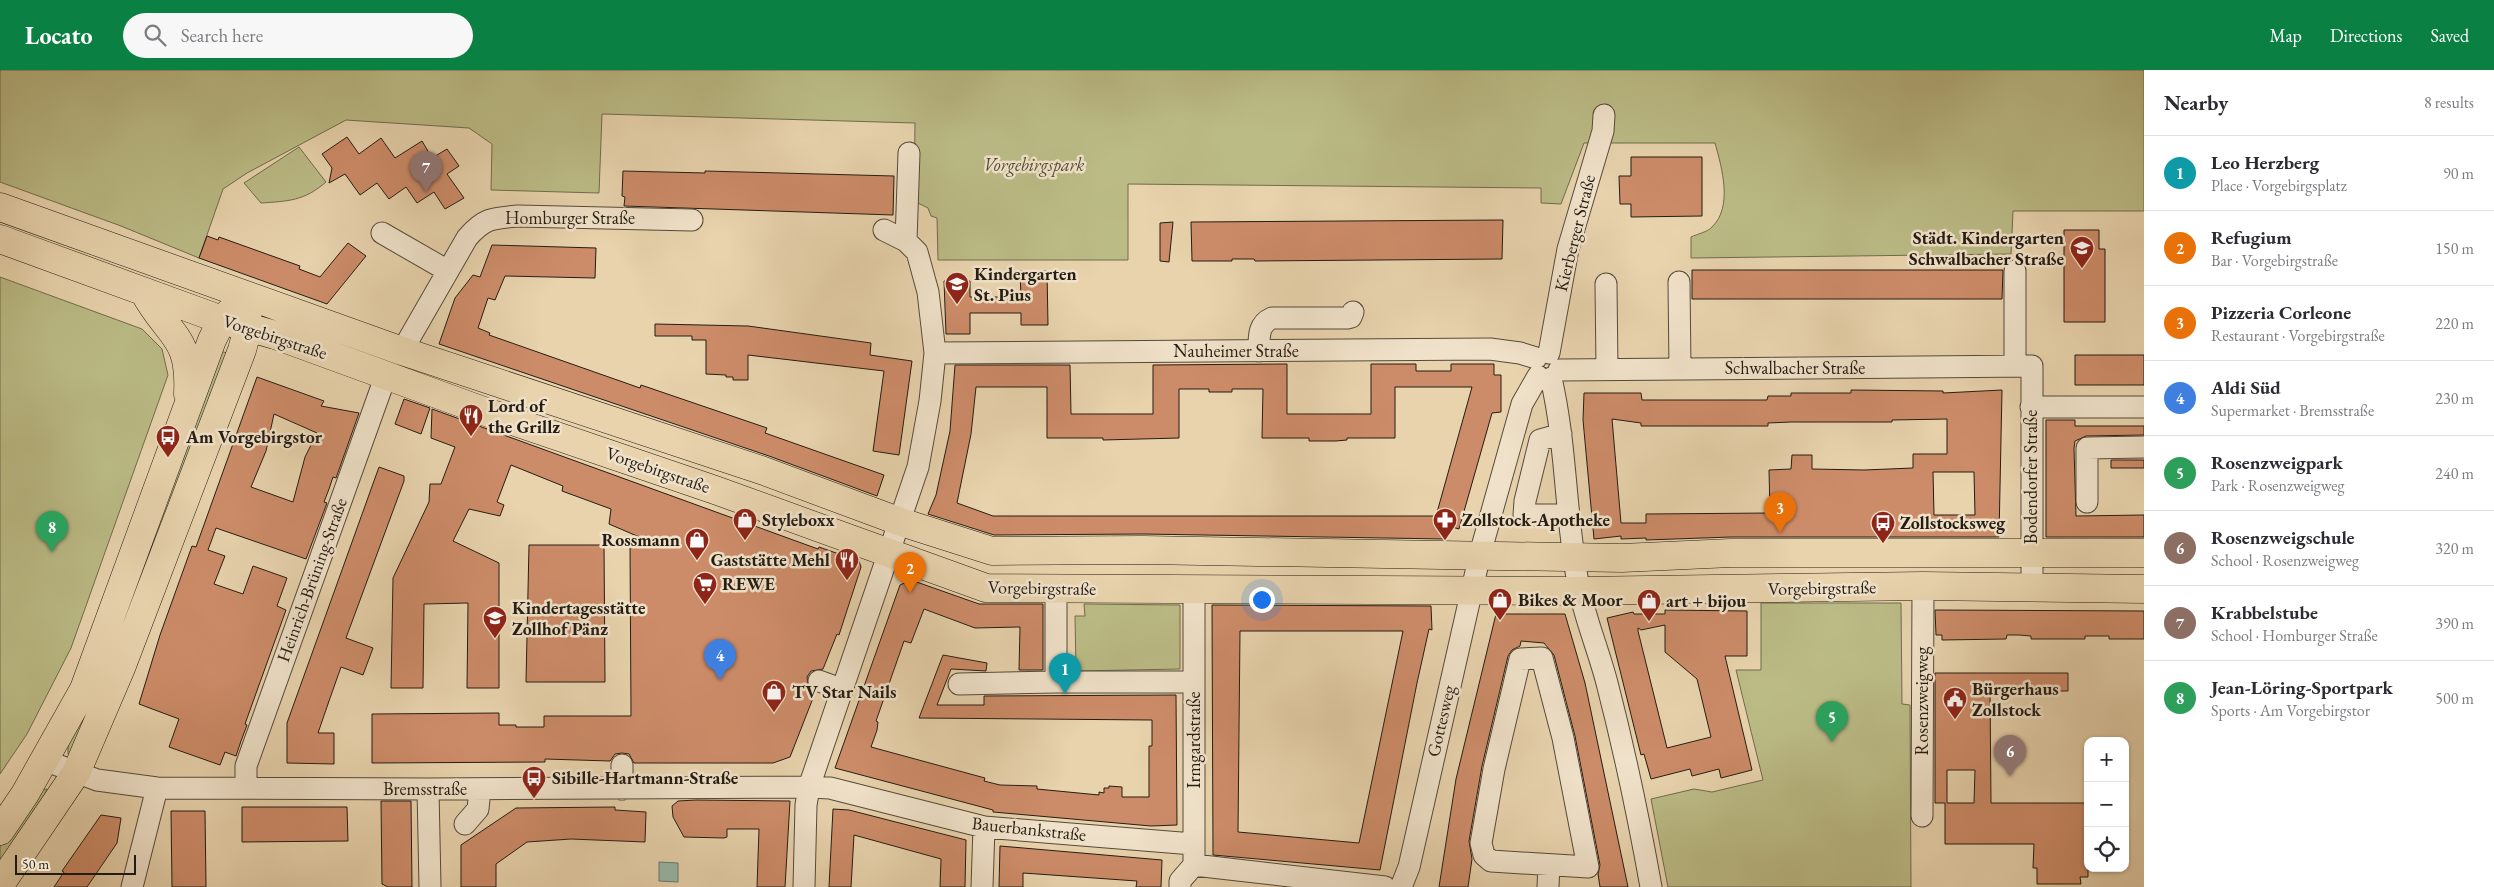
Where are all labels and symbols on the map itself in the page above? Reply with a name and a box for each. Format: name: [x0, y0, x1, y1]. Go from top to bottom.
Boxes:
pin: 7: [410, 151, 442, 192]
park label: Vorgebirgspark: [984, 153, 1084, 177]
street label: Kierberger Straße: [1549, 172, 1600, 294]
street label: Homburger Straße: [505, 206, 635, 229]
place label: Städt. Kindergarten Schwalbacher Straße: [1909, 226, 2064, 270]
school or university icon: Städt. Kindergarten Schwalbacher Straße: [2069, 235, 2095, 269]
place label: Kindergarten St. Pius: [974, 262, 1077, 306]
school or university icon: Kindergarten St. Pius: [944, 271, 970, 305]
street label: Vorgebirgstraße: [220, 309, 330, 364]
street label: Nauheimer Straße: [1173, 339, 1299, 362]
street label: Schwalbacher Straße: [1725, 356, 1865, 379]
place label: Lord of the Grillz: [488, 394, 560, 438]
restaurant icon: Lord of the Grillz: [458, 403, 484, 437]
street label: Bodendorfer Straße: [2019, 410, 2042, 544]
bus stop icon: Am Vorgebirgstor: [155, 424, 181, 458]
place label: Am Vorgebirgstor: [185, 425, 323, 448]
street label: Vorgebirgstraße: [603, 441, 713, 498]
pin: 3: [1764, 492, 1796, 533]
street label: Heinrich-Brüning-Straße: [271, 495, 352, 665]
shop icon: Styleboxx: [732, 507, 758, 541]
pharmacy icon: Zollstock-Apotheke: [1432, 507, 1458, 541]
place label: Styleboxx: [762, 508, 835, 531]
place label: Zollstock-Apotheke: [1462, 508, 1610, 531]
bus stop icon: Zollstocksweg: [1870, 510, 1896, 544]
pin: 8: [36, 511, 68, 552]
place label: Zollstocksweg: [1900, 511, 2006, 534]
shop icon: Rossmann: [684, 527, 710, 561]
place label: Rossmann: [602, 528, 680, 551]
restaurant icon: Gaststätte Mehl: [834, 547, 860, 581]
place label: Gaststätte Mehl: [711, 548, 830, 571]
pin: 2: [894, 552, 926, 593]
supermarket icon: REWE: [692, 571, 718, 605]
place label: REWE: [722, 572, 775, 595]
street label: Vorgebirgstraße: [988, 575, 1096, 600]
street label: Vorgebirgstraße: [1768, 575, 1876, 600]
your location: [1249, 587, 1275, 613]
shop icon: Bikes & Moor: [1487, 587, 1513, 621]
place label: Bikes & Moor: [1518, 588, 1623, 611]
shop icon: art + bijou: [1636, 588, 1662, 622]
place label: art + bijou: [1666, 589, 1746, 612]
place label: Kindertagesstätte Zollhof Pänz: [512, 596, 646, 640]
school or university icon: Kindertagesstätte Zollhof Pänz: [482, 605, 508, 639]
pin: 4: [704, 639, 736, 680]
street label: Rosenzweigweg: [1910, 646, 1933, 755]
pin: 1: [1049, 653, 1081, 694]
place label: Bürgerhaus Zollstock: [1972, 677, 2059, 721]
shop icon: TV Star Nails: [761, 679, 787, 713]
place label: TV Star Nails: [792, 680, 897, 703]
street label: Gottesweg: [1421, 683, 1460, 759]
public building icon: Bürgerhaus Zollstock: [1942, 686, 1968, 720]
street label: Irmgardstraße: [1182, 691, 1205, 789]
pin: 5: [1816, 701, 1848, 742]
pin: 6: [1994, 735, 2026, 776]
bus stop icon: Sibille-Hartmann-Straße: [521, 765, 547, 799]
place label: Sibille-Hartmann-Straße: [552, 766, 739, 789]
street label: Bremsstraße: [383, 777, 467, 800]
street label: Bauerbankstraße: [971, 811, 1087, 846]
scale bar: [15, 852, 136, 875]

